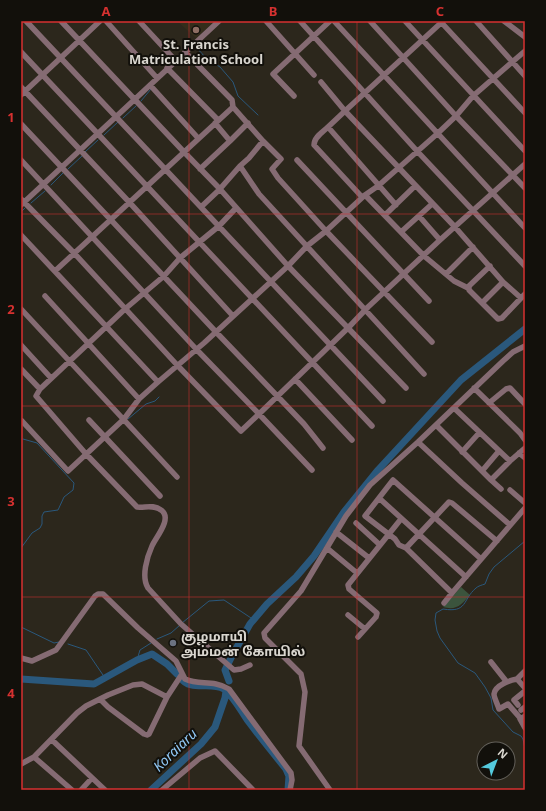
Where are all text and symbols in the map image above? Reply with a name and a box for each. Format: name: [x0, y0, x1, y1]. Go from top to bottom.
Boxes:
text: A: [102, 2, 111, 20]
text: B: [269, 2, 277, 20]
text: C: [436, 2, 444, 20]
marker: St. Francis Matriculation School: [191, 25, 201, 35]
place label: St. Francis Matriculation School: [129, 35, 263, 68]
text: 1: [7, 108, 15, 126]
text: 2: [7, 300, 15, 318]
text: 3: [7, 492, 15, 510]
place label: குழமாயி அம்மன் கோயில்: [181, 627, 305, 660]
marker: குழமாயி அம்மன் கோயில்: [168, 638, 178, 648]
text: 4: [7, 684, 15, 702]
water label: Koraiaru: [149, 724, 201, 775]
north arrow: [476, 741, 516, 781]
text: N: [495, 745, 511, 762]

